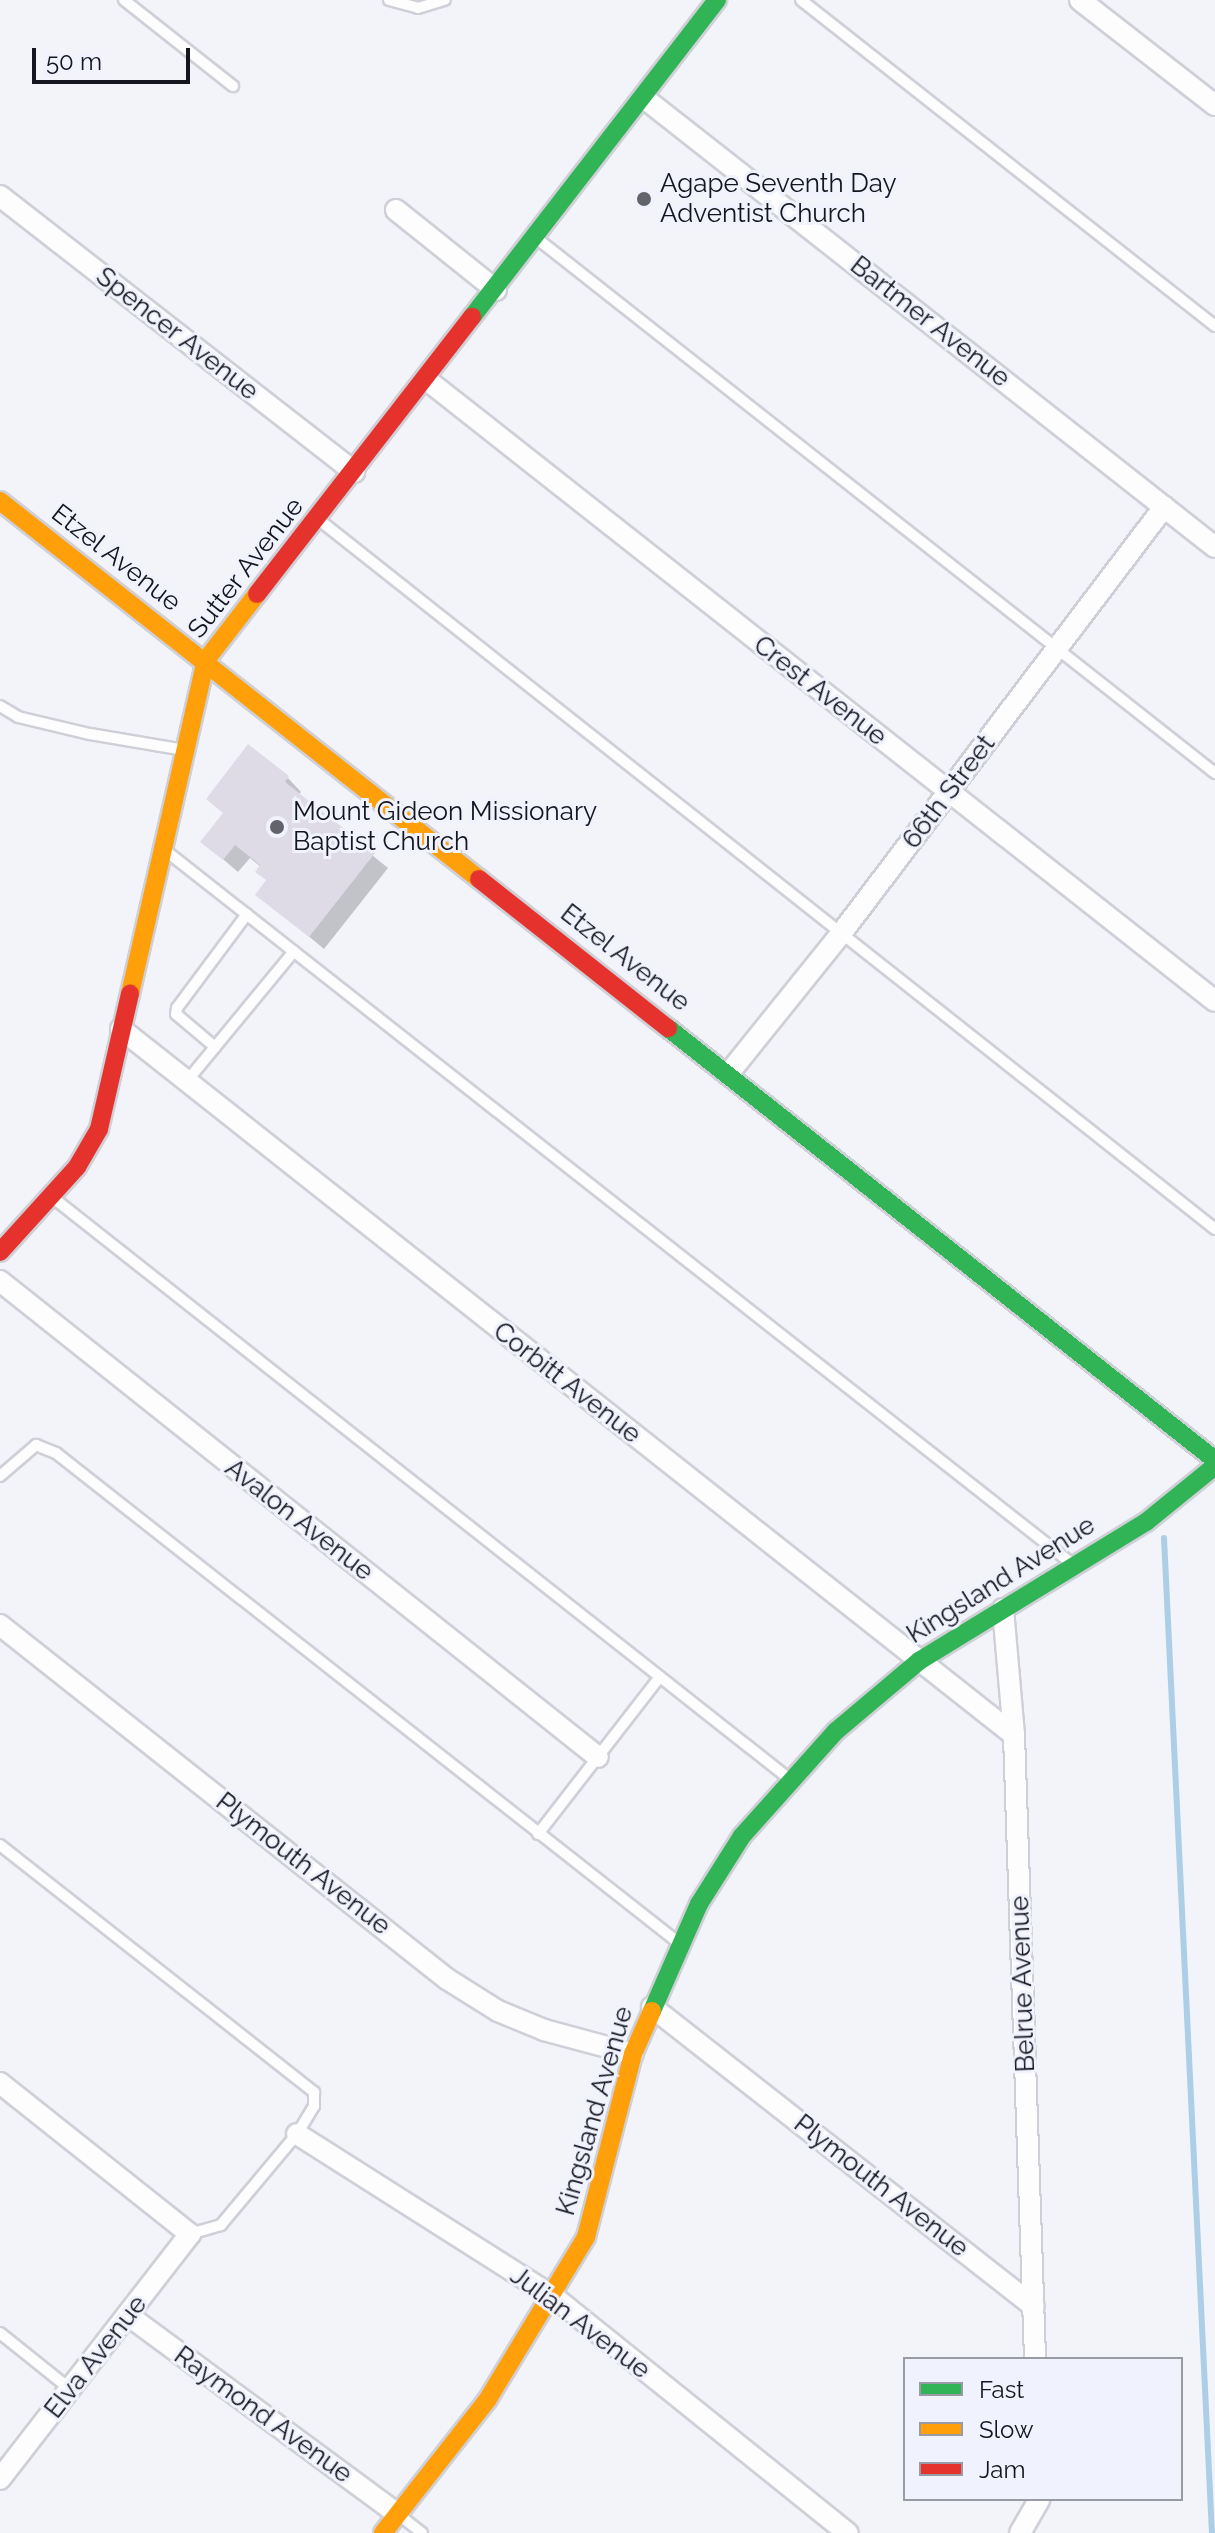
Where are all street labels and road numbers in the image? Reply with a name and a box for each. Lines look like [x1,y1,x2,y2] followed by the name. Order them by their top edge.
[843,250,1017,394] street label: Bartmer Avenue
[89,261,265,407] street label: Spencer Avenue
[181,491,311,645] street label: Sutter Avenue
[45,497,187,619] street label: Etzel Avenue
[747,629,893,753] street label: Crest Avenue
[896,729,1002,855] street label: 66th Street
[554,897,696,1019] street label: Etzel Avenue
[487,1315,647,1451] street label: Corbitt Avenue
[218,1452,380,1588] street label: Avalon Avenue
[901,1509,1101,1651] street label: Kingsland Avenue
[209,1786,397,1942] street label: Plymouth Avenue
[1004,1895,1042,2073] street label: Belrue Avenue
[550,2003,640,2219] street label: Kingsland Avenue
[787,2108,975,2264] street label: Plymouth Avenue
[504,2260,656,2386] street label: Julian Avenue
[38,2289,154,2425] street label: Elva Avenue
[168,2340,358,2490] street label: Raymond Avenue

